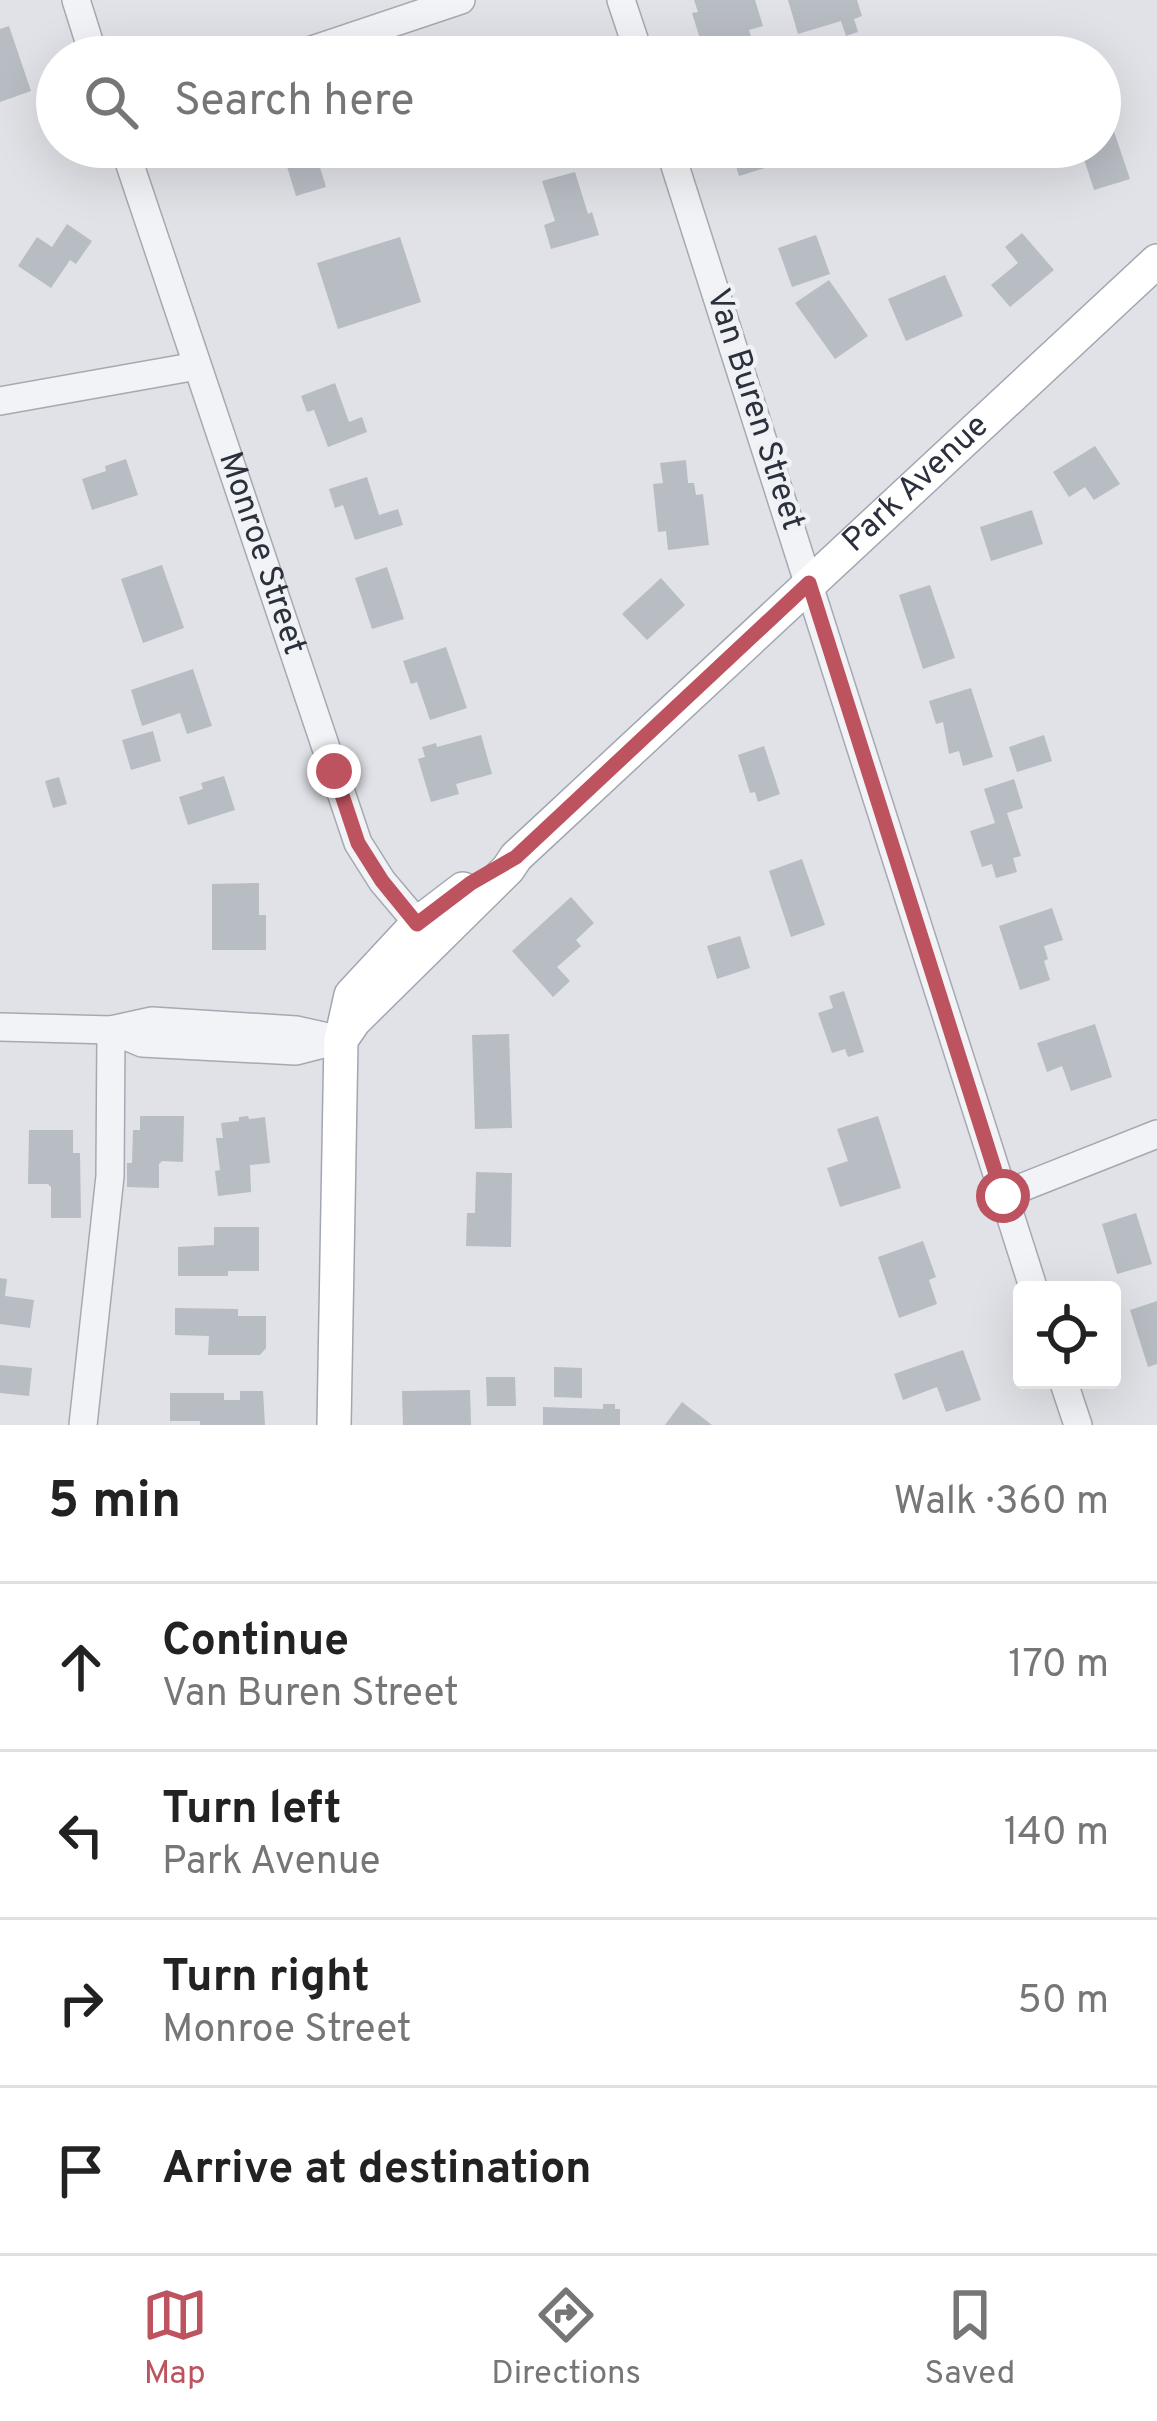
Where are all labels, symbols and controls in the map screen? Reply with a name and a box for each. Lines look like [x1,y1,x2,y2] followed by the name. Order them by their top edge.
[36,36,1121,168] search box
[78,69,144,135] icon: search
[174,74,414,131] text: Search here
[695,284,813,536] street label: Van Buren Street
[835,406,999,563] street label: Park Avenue
[207,447,314,660] street label: Monroe Street
[307,744,361,798] route end
[976,1169,1030,1223] route start
[1013,1281,1121,1389] map controls
[1013,1281,1121,1389] button: locate
[48,1471,181,1536] text: 5 min
[893,1479,1109,1528] text: Walk · 360 m
[162,1614,349,1671] text: Continue
[48,1634,114,1700] icon: ahead
[1008,1642,1109,1691] text: 170 m
[162,1671,459,1720] text: Van Buren Street
[162,1782,341,1839] text: Turn left
[48,1802,114,1868] icon: left
[1004,1810,1109,1859] text: 140 m
[162,1839,380,1888] text: Park Avenue
[162,1950,370,2007] text: Turn right
[48,1970,114,2036] icon: right
[1018,1978,1109,2027] text: 50 m
[162,2007,412,2056] text: Monroe Street
[48,2138,114,2204] icon: arrive
[162,2142,592,2199] text: Arrive at destination
[142,2282,208,2396] tab: Map
[491,2282,641,2396] tab: Directions
[925,2282,1015,2396] tab: Saved

